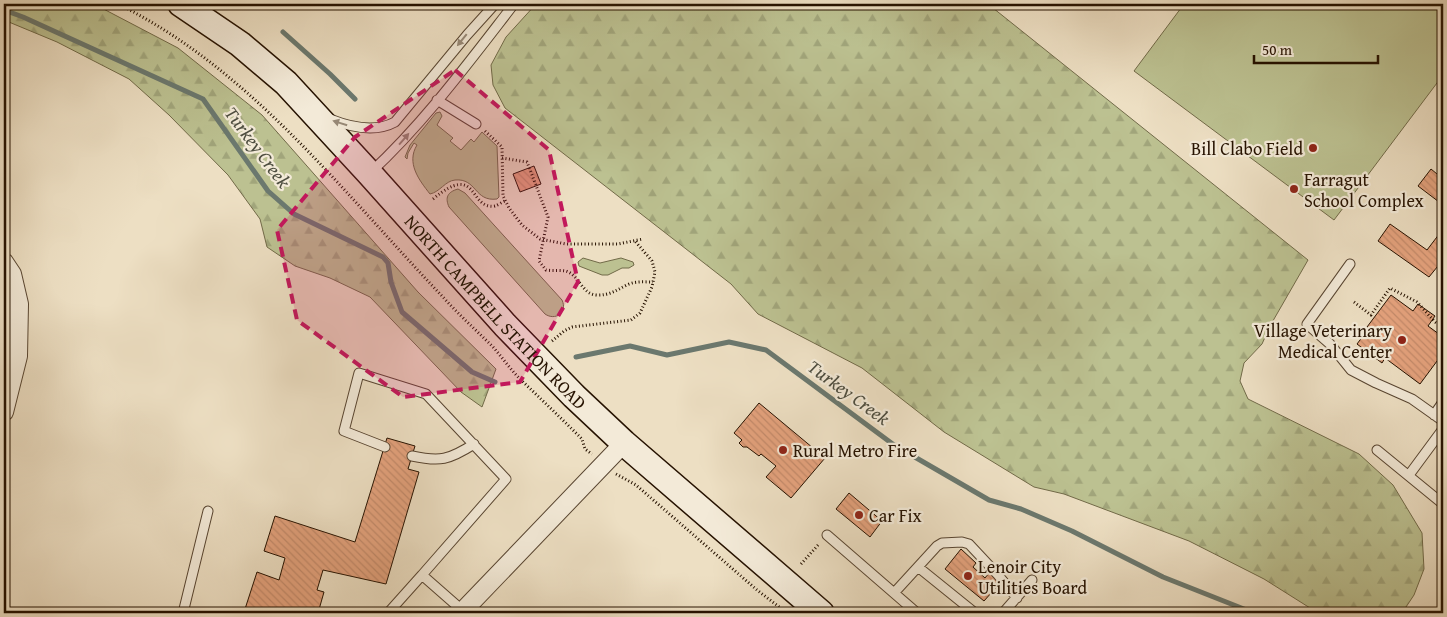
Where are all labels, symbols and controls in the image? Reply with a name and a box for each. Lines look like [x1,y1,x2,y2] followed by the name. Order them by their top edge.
[1254,32,1378,64] scale bar
[457,33,468,46] one-way arrow
[1262,39,1293,60] text: 50 m
[218,100,298,194] water label: Turkey Creek
[332,118,347,126] one-way arrow
[398,133,409,145] one-way arrow
[1191,135,1303,162] place label: Bill Clabo Field
[1307,142,1319,154] marker: Bill Clabo Field
[1304,166,1425,214] place label: Farragut School Complex
[1288,183,1300,195] marker: Farragut School Complex
[399,208,593,415] street label: NORTH CAMPBELL STATION ROAD
[1254,317,1393,365] place label: Village Veterinary Medical Center
[1396,334,1408,346] marker: Village Veterinary Medical Center
[802,353,896,432] water label: Turkey Creek
[793,437,917,464] place label: Rural Metro Fire
[777,444,789,456] marker: Rural Metro Fire
[869,502,923,529] place label: Car Fix
[853,509,865,521] marker: Car Fix
[978,553,1087,601] place label: Lenoir City Utilities Board
[962,570,974,582] marker: Lenoir City Utilities Board

